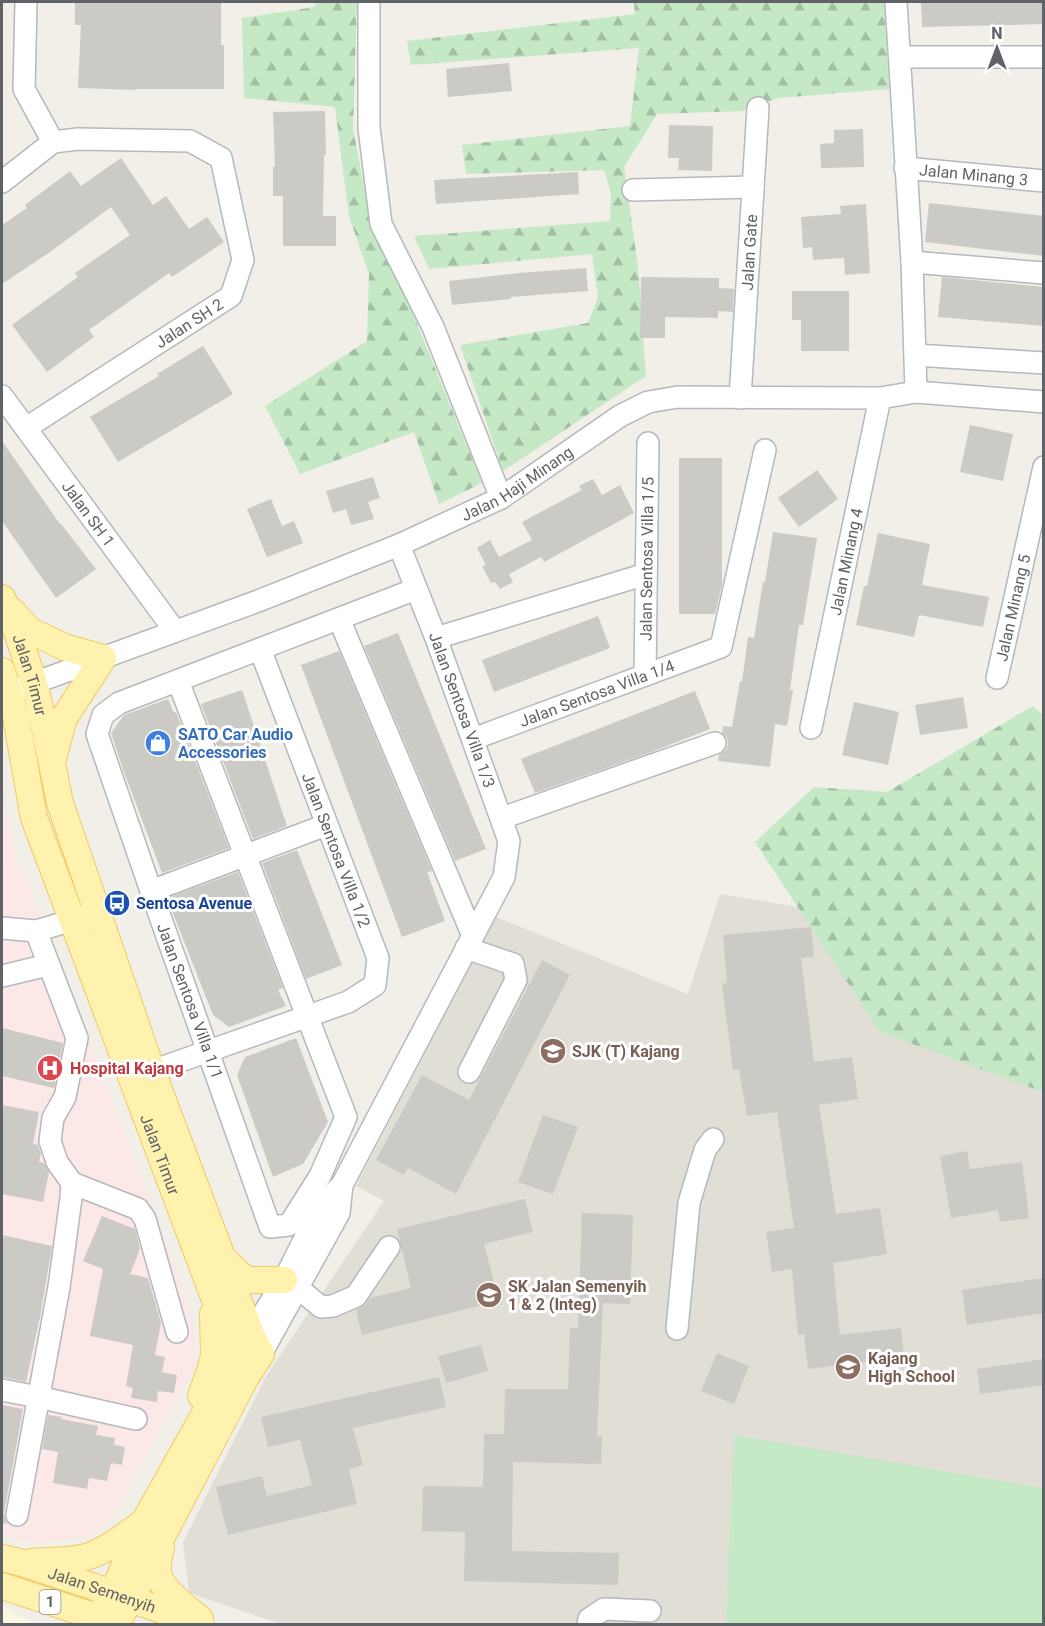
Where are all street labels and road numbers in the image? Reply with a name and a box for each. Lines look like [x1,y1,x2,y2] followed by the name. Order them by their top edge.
[918,160,1029,189] street label: Jalan Minang 3
[737,214,761,291] street label: Jalan Gate
[152,294,227,352] street label: Jalan SH 2
[458,442,576,525] street label: Jalan Haji Minang
[58,477,119,550] street label: Jalan SH 1
[636,477,657,641] street label: Jalan Sentosa Villa 1/5
[825,506,866,617] street label: Jalan Minang 4
[992,552,1034,663] street label: Jalan Minang 5
[425,630,499,790] street label: Jalan Sentosa Villa 1/3
[9,632,51,718] street label: Jalan Timur
[517,656,677,731] street label: Jalan Sentosa Villa 1/4
[298,770,374,930] street label: Jalan Sentosa Villa 1/2
[153,921,227,1081] street label: Jalan Sentosa Villa 1/1
[137,1112,184,1198] street label: Jalan Timur
[46,1563,158,1617] street label: Jalan Semenyih
[40,1590,60,1614] road number: 1

